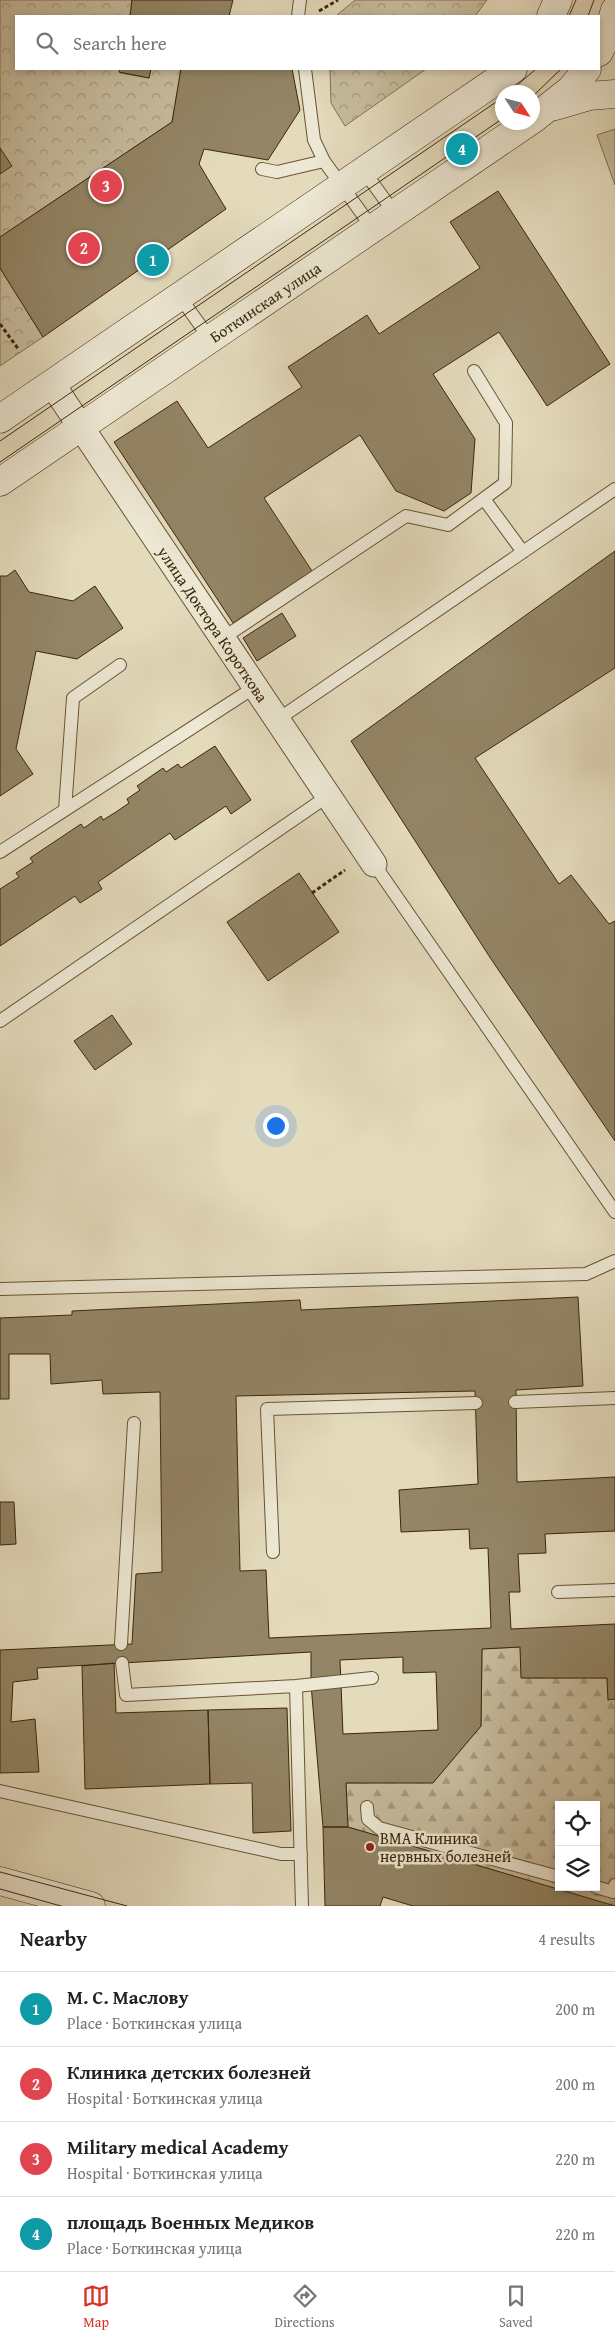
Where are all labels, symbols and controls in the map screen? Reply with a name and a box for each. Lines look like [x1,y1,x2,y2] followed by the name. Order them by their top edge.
[15,15,600,70] search box
[33,29,61,57] icon: search
[73,29,167,57] text: Search here
[495,85,540,130] north arrow
[446,130,478,168] pin: 4
[90,167,122,205] pin: 3
[68,229,100,267] pin: 2
[137,241,169,279] pin: 1
[204,255,326,348] street label: Боткинская улица
[151,540,274,707] street label: улица Доктора Короткова
[263,1113,289,1139] your location
[555,1801,600,1891] map controls
[555,1801,600,1846] button: locate
[380,1826,512,1868] place label: ВМА Клиника нервных болезней
[364,1841,376,1853] marker: ВМА Клиника нервных болезней
[555,1846,600,1891] button: layers
[20,1923,87,1954] text: Nearby
[538,1927,595,1951] text: 4 results
[67,1983,189,2011] text: М. С. Маслову
[32,1997,40,2021] text: 1
[555,1997,595,2021] text: 200 m
[67,2011,242,2035] text: Place · Боткинская улица
[67,2058,311,2086] text: Клиника детских болезней
[32,2072,40,2096] text: 2
[555,2072,595,2096] text: 200 m
[67,2086,263,2110] text: Hospital · Боткинская улица
[67,2133,289,2161] text: Military medical Academy
[32,2147,40,2171] text: 3
[555,2147,595,2171] text: 220 m
[67,2161,263,2185] text: Hospital · Боткинская улица
[67,2208,314,2236] text: площадь Военных Медиков
[32,2222,40,2246] text: 4
[555,2222,595,2246] text: 220 m
[67,2236,242,2260] text: Place · Боткинская улица
[82,2282,110,2332] tab: Map
[274,2282,335,2332] tab: Directions
[499,2282,533,2332] tab: Saved

